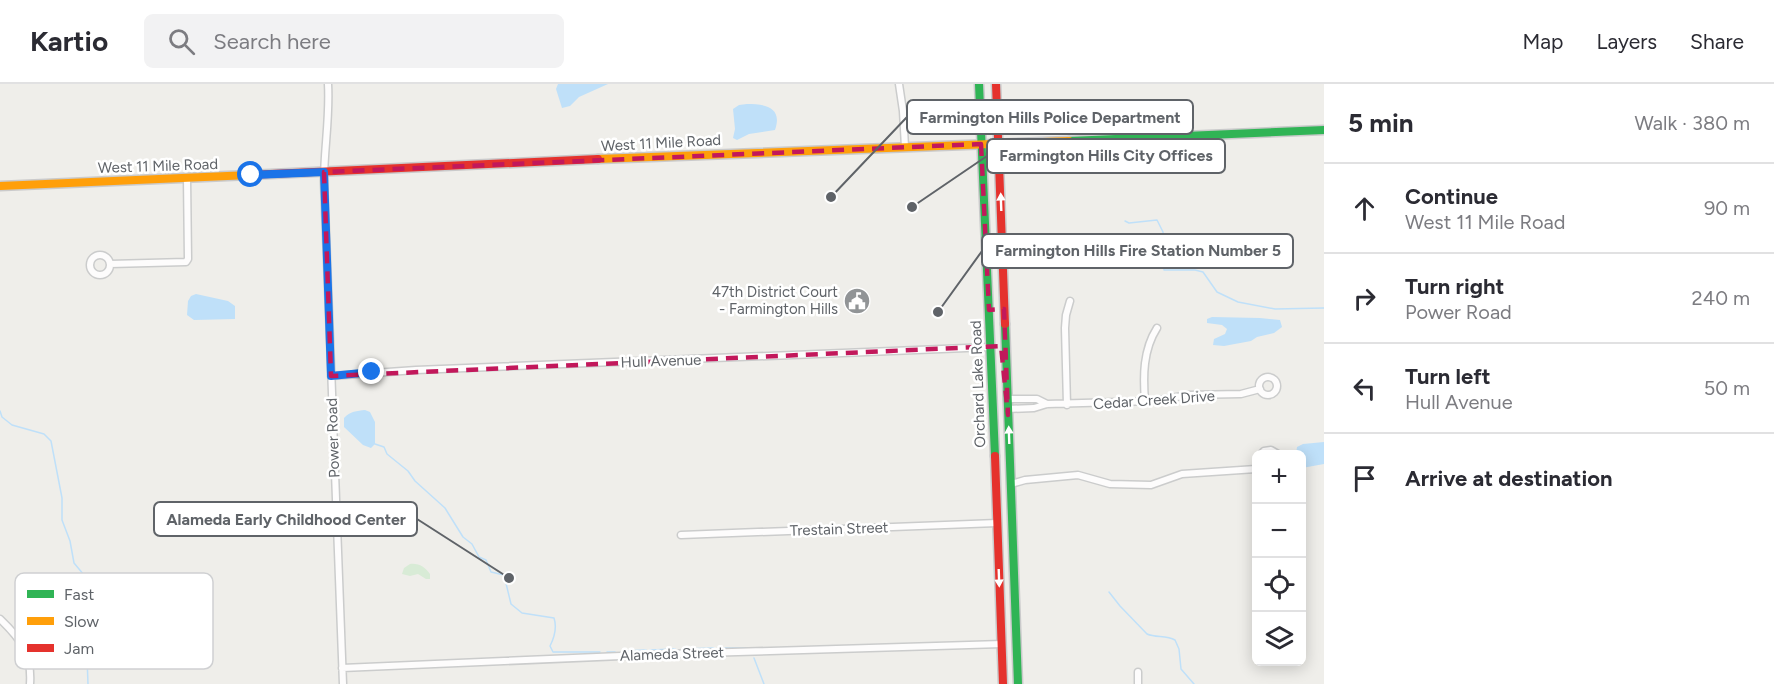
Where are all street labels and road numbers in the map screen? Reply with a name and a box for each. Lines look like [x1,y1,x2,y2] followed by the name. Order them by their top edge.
[600,131,722,155] street label: West 11 Mile Road
[98,155,218,177] street label: West 11 Mile Road
[967,320,989,448] street label: Orchard Lake Road
[620,351,702,371] street label: Hull Avenue
[1092,387,1216,413] street label: Cedar Creek Drive
[323,398,343,478] street label: Power Road
[789,518,889,540] street label: Trestain Street
[620,643,725,665] street label: Alameda Street

